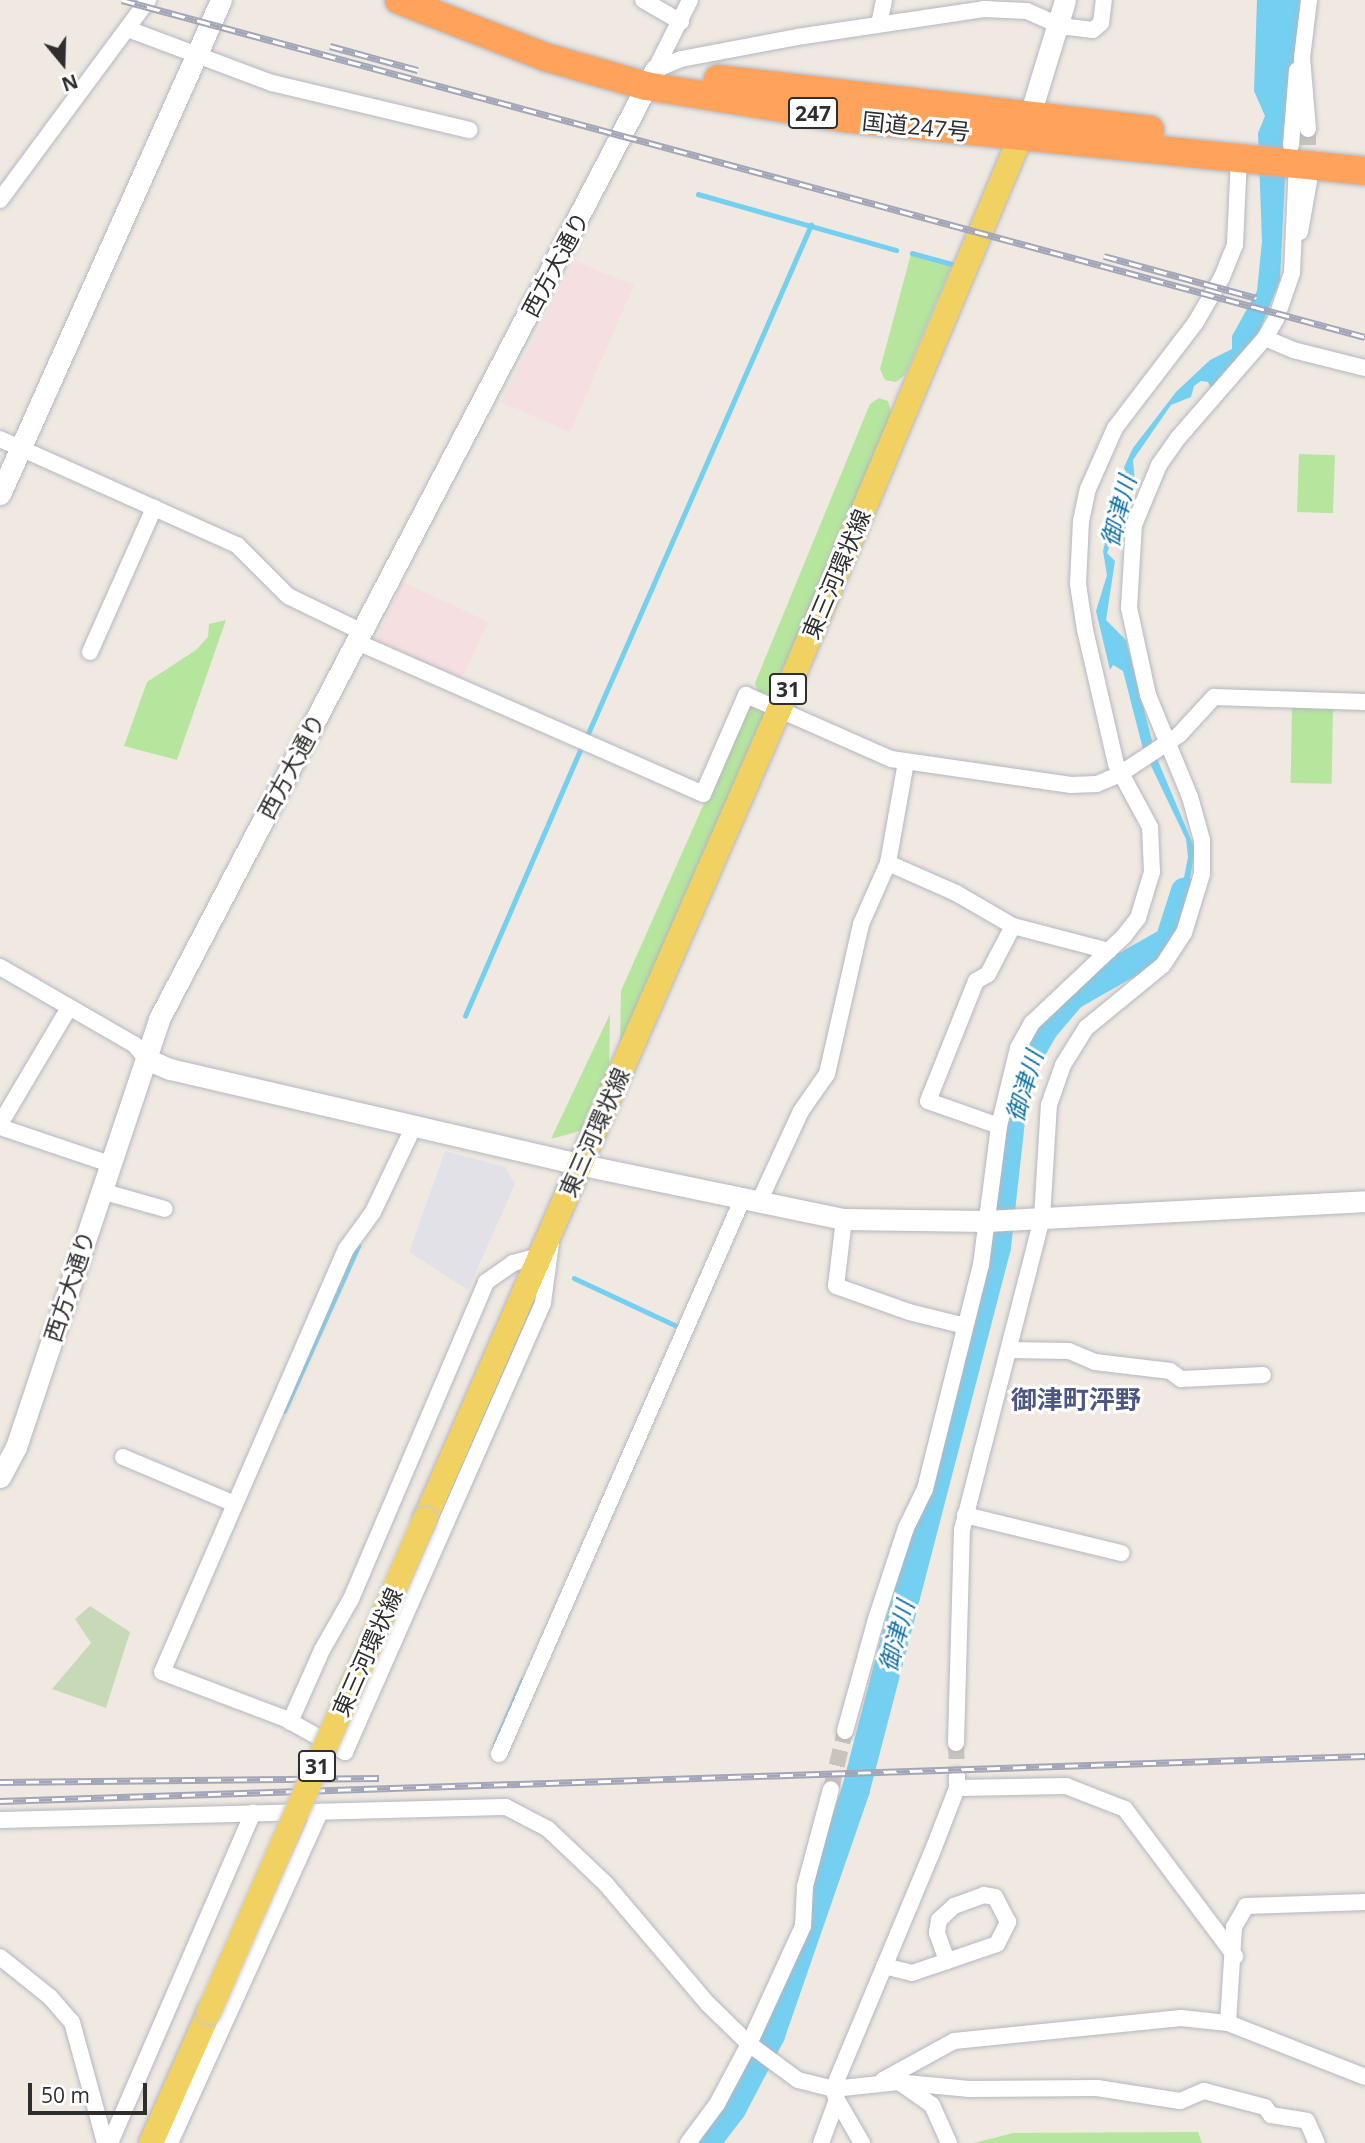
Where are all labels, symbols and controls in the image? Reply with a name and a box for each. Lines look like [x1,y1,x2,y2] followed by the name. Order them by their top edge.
[28,28,98,98] north arrow
[58,68,81,98] text: N
[787,96,839,130] road number: 247
[861,107,971,145] street label: 国道247号
[516,207,594,321] street label: 西方大通り
[1095,472,1141,550] water label: 御津川
[796,505,876,643] street label: 東三河環状線
[769,672,807,706] road number: 31
[252,709,330,823] street label: 西方大通り
[1000,1047,1048,1125] water label: 御津川
[553,1063,635,1201] street label: 東三河環状線
[38,1227,100,1345] street label: 西方大通り
[1011,1384,1141,1416] district label: 御津町泙野
[326,1583,408,1721] street label: 東三河環状線
[873,1597,919,1675] water label: 御津川
[298,1748,336,1784] road number: 31
[32,2070,150,2114] scale bar
[41,2081,90,2109] text: 50 m

